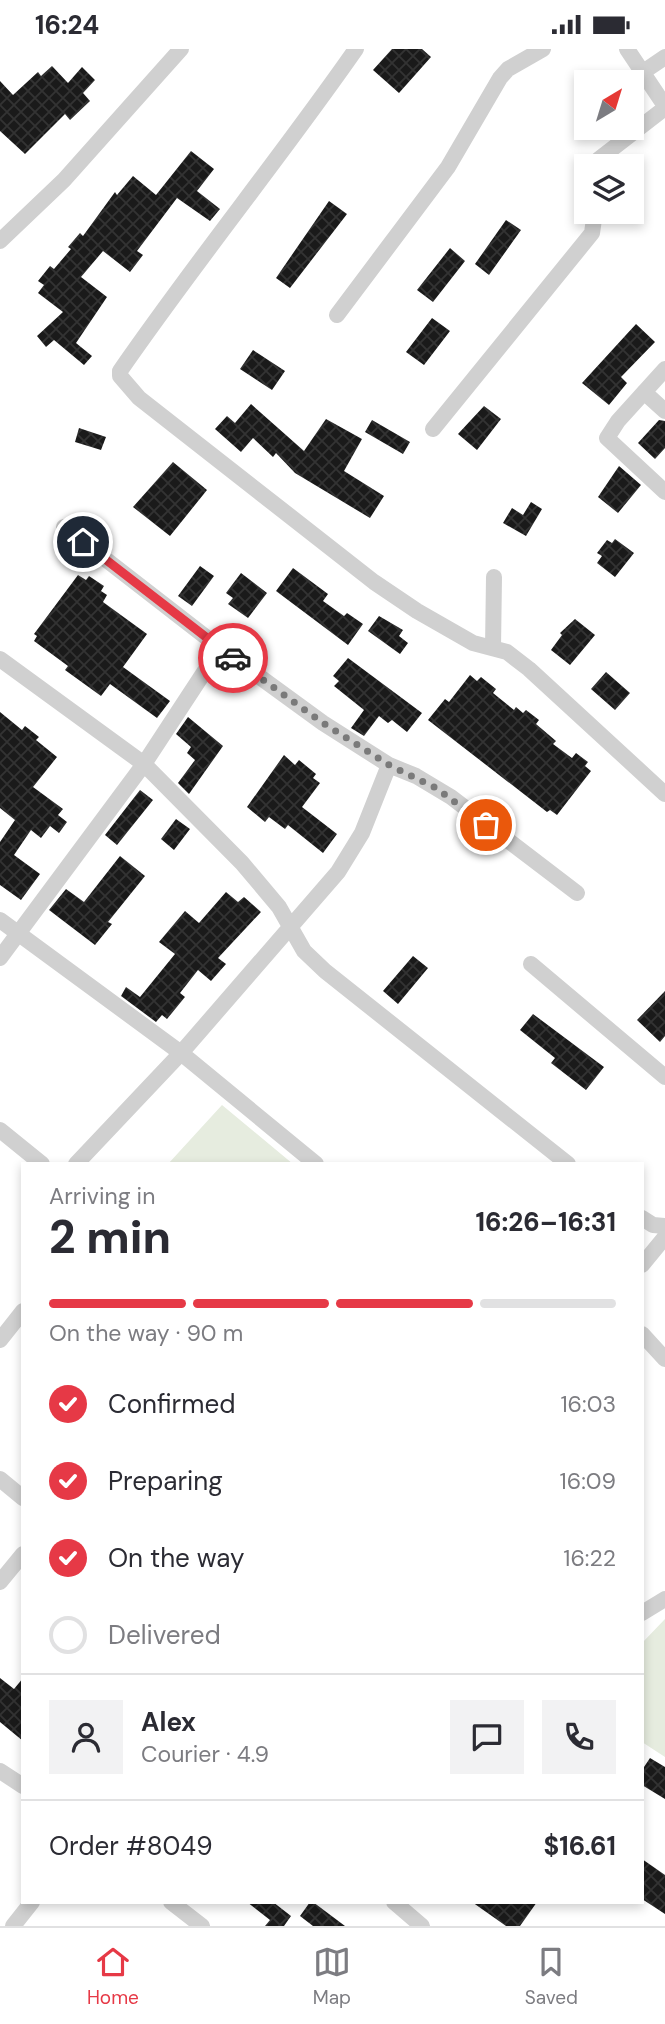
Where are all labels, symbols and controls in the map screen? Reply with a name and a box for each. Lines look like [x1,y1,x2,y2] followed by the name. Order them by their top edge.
[35,8,99,42] text: 16:24
[574,70,644,140] north arrow
[574,70,644,224] map controls
[574,154,644,224] button: layers
[53,512,113,572] pin
[64,523,102,561] icon: home
[198,623,268,693] courier
[214,639,252,677] icon: car
[456,795,516,855] pin
[467,806,505,844] icon: bag
[49,1181,155,1211] text: Arriving in
[475,1205,616,1239] text: 16:26–16:31
[49,1207,171,1267] text: 2 min
[49,1318,243,1348] text: On the way · 90 m
[49,1385,87,1423] icon: check
[108,1387,235,1421] text: Confirmed
[560,1389,616,1419] text: 16:03
[49,1462,87,1500] icon: check
[108,1464,223,1498] text: Preparing
[560,1466,616,1496] text: 16:09
[49,1539,87,1577] icon: check
[108,1541,244,1575] text: On the way
[563,1543,616,1573] text: 16:22
[108,1618,221,1652] text: Delivered
[49,1700,123,1774] button: person
[450,1700,524,1774] button: chat
[542,1700,616,1774] button: phone
[141,1705,196,1739] text: Alex
[141,1739,269,1769] text: Courier · 4.9
[49,1829,212,1863] text: Order #8049
[544,1829,616,1863] text: $16.61
[87,1943,139,2010] tab: Home
[313,1943,351,2010] tab: Map
[525,1943,578,2010] tab: Saved

